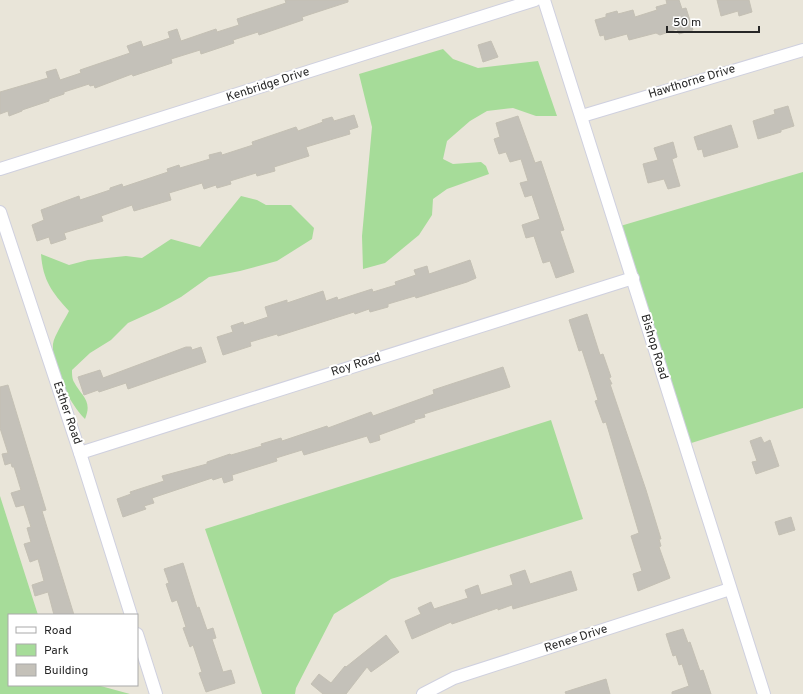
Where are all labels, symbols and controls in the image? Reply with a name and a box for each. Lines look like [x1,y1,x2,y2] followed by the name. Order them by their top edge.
[667,8,759,34] scale bar
[673,15,701,31] text: 50 m
[647,61,737,103] street label: Hawthorne Drive
[224,64,312,106] street label: Kenbridge Drive
[636,312,672,382] street label: Bishop Road
[329,349,383,381] street label: Roy Road
[49,379,85,447] street label: Esther Road
[8,614,138,686] legend
[542,621,610,657] street label: Renee Drive
[44,623,72,639] text: Road
[44,643,69,659] text: Park
[44,663,88,679] text: Building

